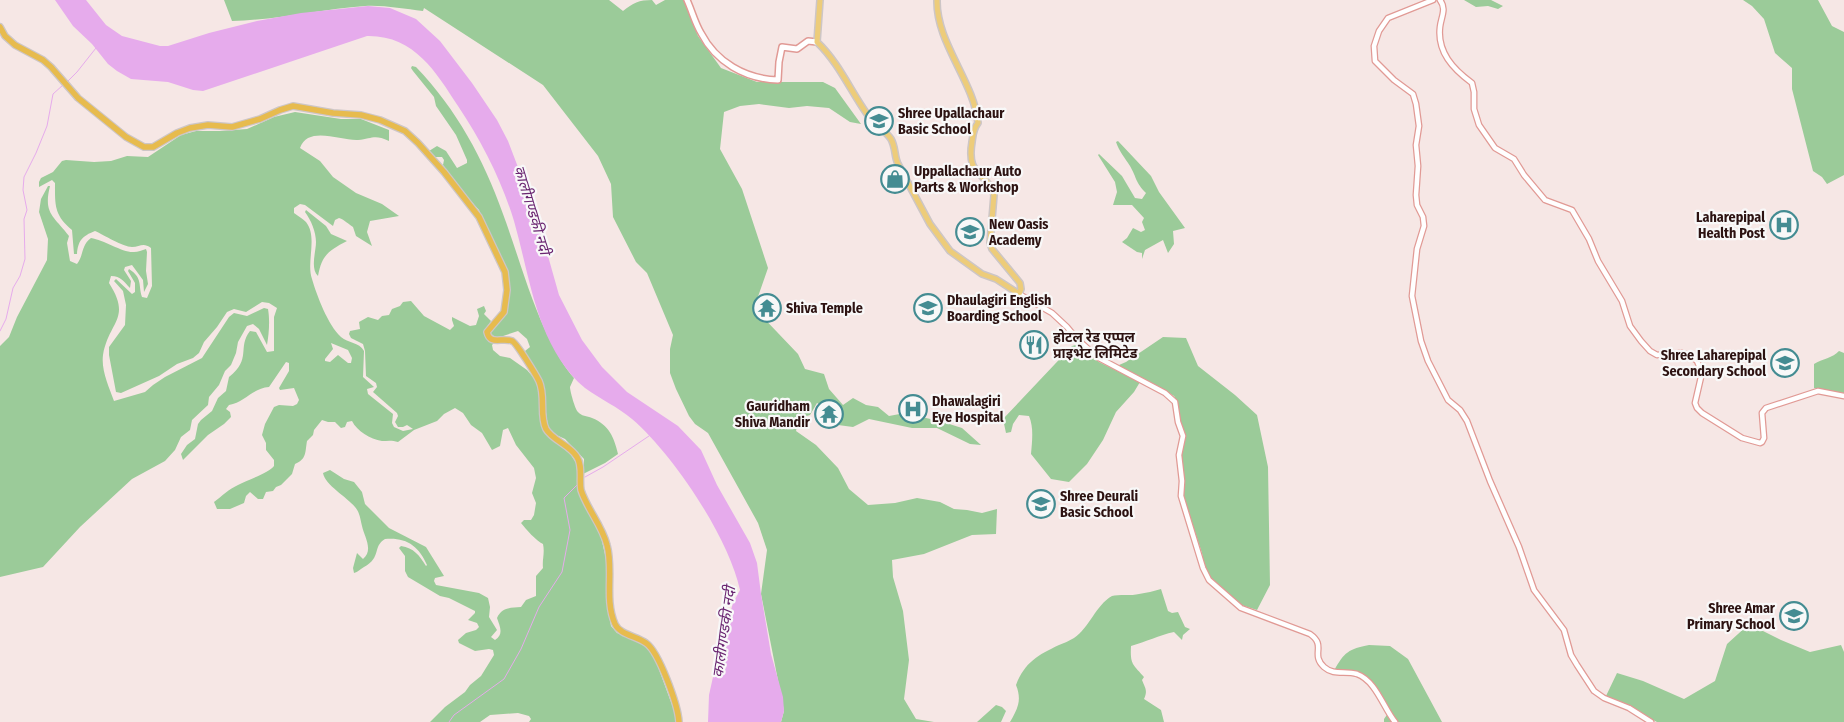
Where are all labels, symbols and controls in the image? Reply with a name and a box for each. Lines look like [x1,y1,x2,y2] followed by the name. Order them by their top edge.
[898,105,1005,138] place label: Shree Upallachaur Basic School
[864,106,894,136] school or university icon: Shree Upallachaur Basic School
[510,163,555,260] water label: कालीगण्डकी नदी
[914,163,1022,196] place label: Uppallachaur Auto Parts & Workshop
[880,164,910,194] shop icon: Uppallachaur Auto Parts & Workshop
[1696,209,1766,242] place label: Laharepipal Health Post
[1769,210,1799,240] hospital icon: Laharepipal Health Post
[988,216,1048,249] place label: New Oasis Academy
[955,217,985,247] school or university icon: New Oasis Academy
[947,292,1051,325] place label: Dhaulagiri English Boarding School
[752,293,782,323] temple icon: Shiva Temple
[913,293,943,323] school or university icon: Dhaulagiri English Boarding School
[786,300,863,317] place label: Shiva Temple
[1053,328,1139,362] place label: होटल रेड एप्पल प्राइभेट लिमिटेड
[1019,330,1049,360] restaurant icon: होटल रेड एप्पल प्राइभेट लिमिटेड
[1661,347,1766,380] place label: Shree Laharepipal Secondary School
[1770,348,1800,378] school or university icon: Shree Laharepipal Secondary School
[932,393,1004,426] place label: Dhawalagiri Eye Hospital
[898,394,928,424] hospital icon: Dhawalagiri Eye Hospital
[735,398,811,431] place label: Gauridham Shiva Mandir
[814,399,844,429] temple icon: Gauridham Shiva Mandir
[1060,488,1138,521] place label: Shree Deurali Basic School
[1026,489,1056,519] school or university icon: Shree Deurali Basic School
[709,582,740,679] water label: कालीगण्डकी नदी
[1687,600,1776,633] place label: Shree Amar Primary School
[1779,601,1809,631] school or university icon: Shree Amar Primary School

